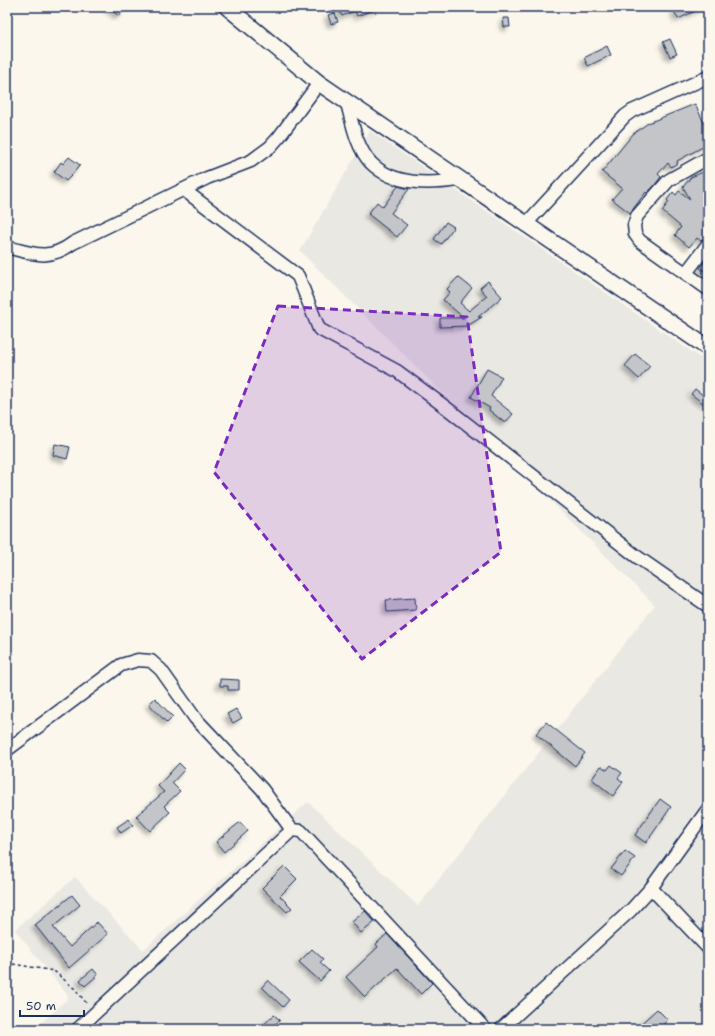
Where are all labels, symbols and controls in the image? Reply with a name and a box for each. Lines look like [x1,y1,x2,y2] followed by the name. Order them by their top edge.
[20,992,84,1018] scale bar
[26,998,56,1014] text: 50 m

